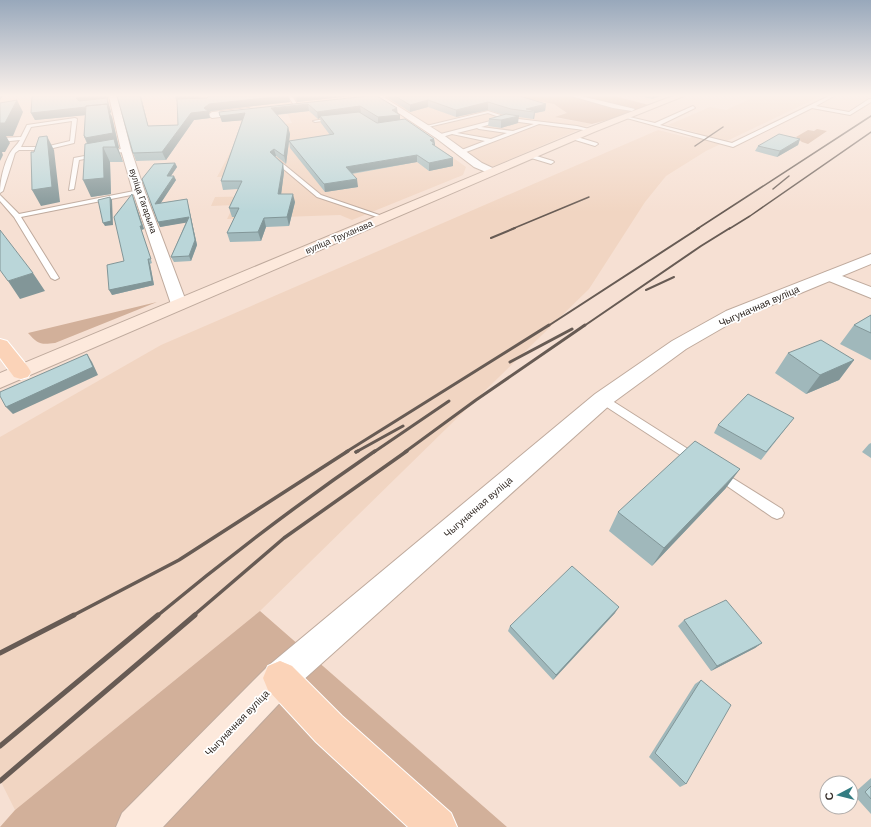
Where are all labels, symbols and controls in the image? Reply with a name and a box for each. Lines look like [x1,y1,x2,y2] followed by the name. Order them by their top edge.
[127,167,159,235] street label: вуліца Гагарына
[304,218,374,256] street label: вуліца Труханава
[717,283,801,329] street label: Чыгуначная вуліца
[442,474,515,540] street label: Чыгуначная вуліца
[203,688,272,758] street label: Чыгуначная вуліца
[819,775,859,815] north arrow
[823,791,836,801] text: С

